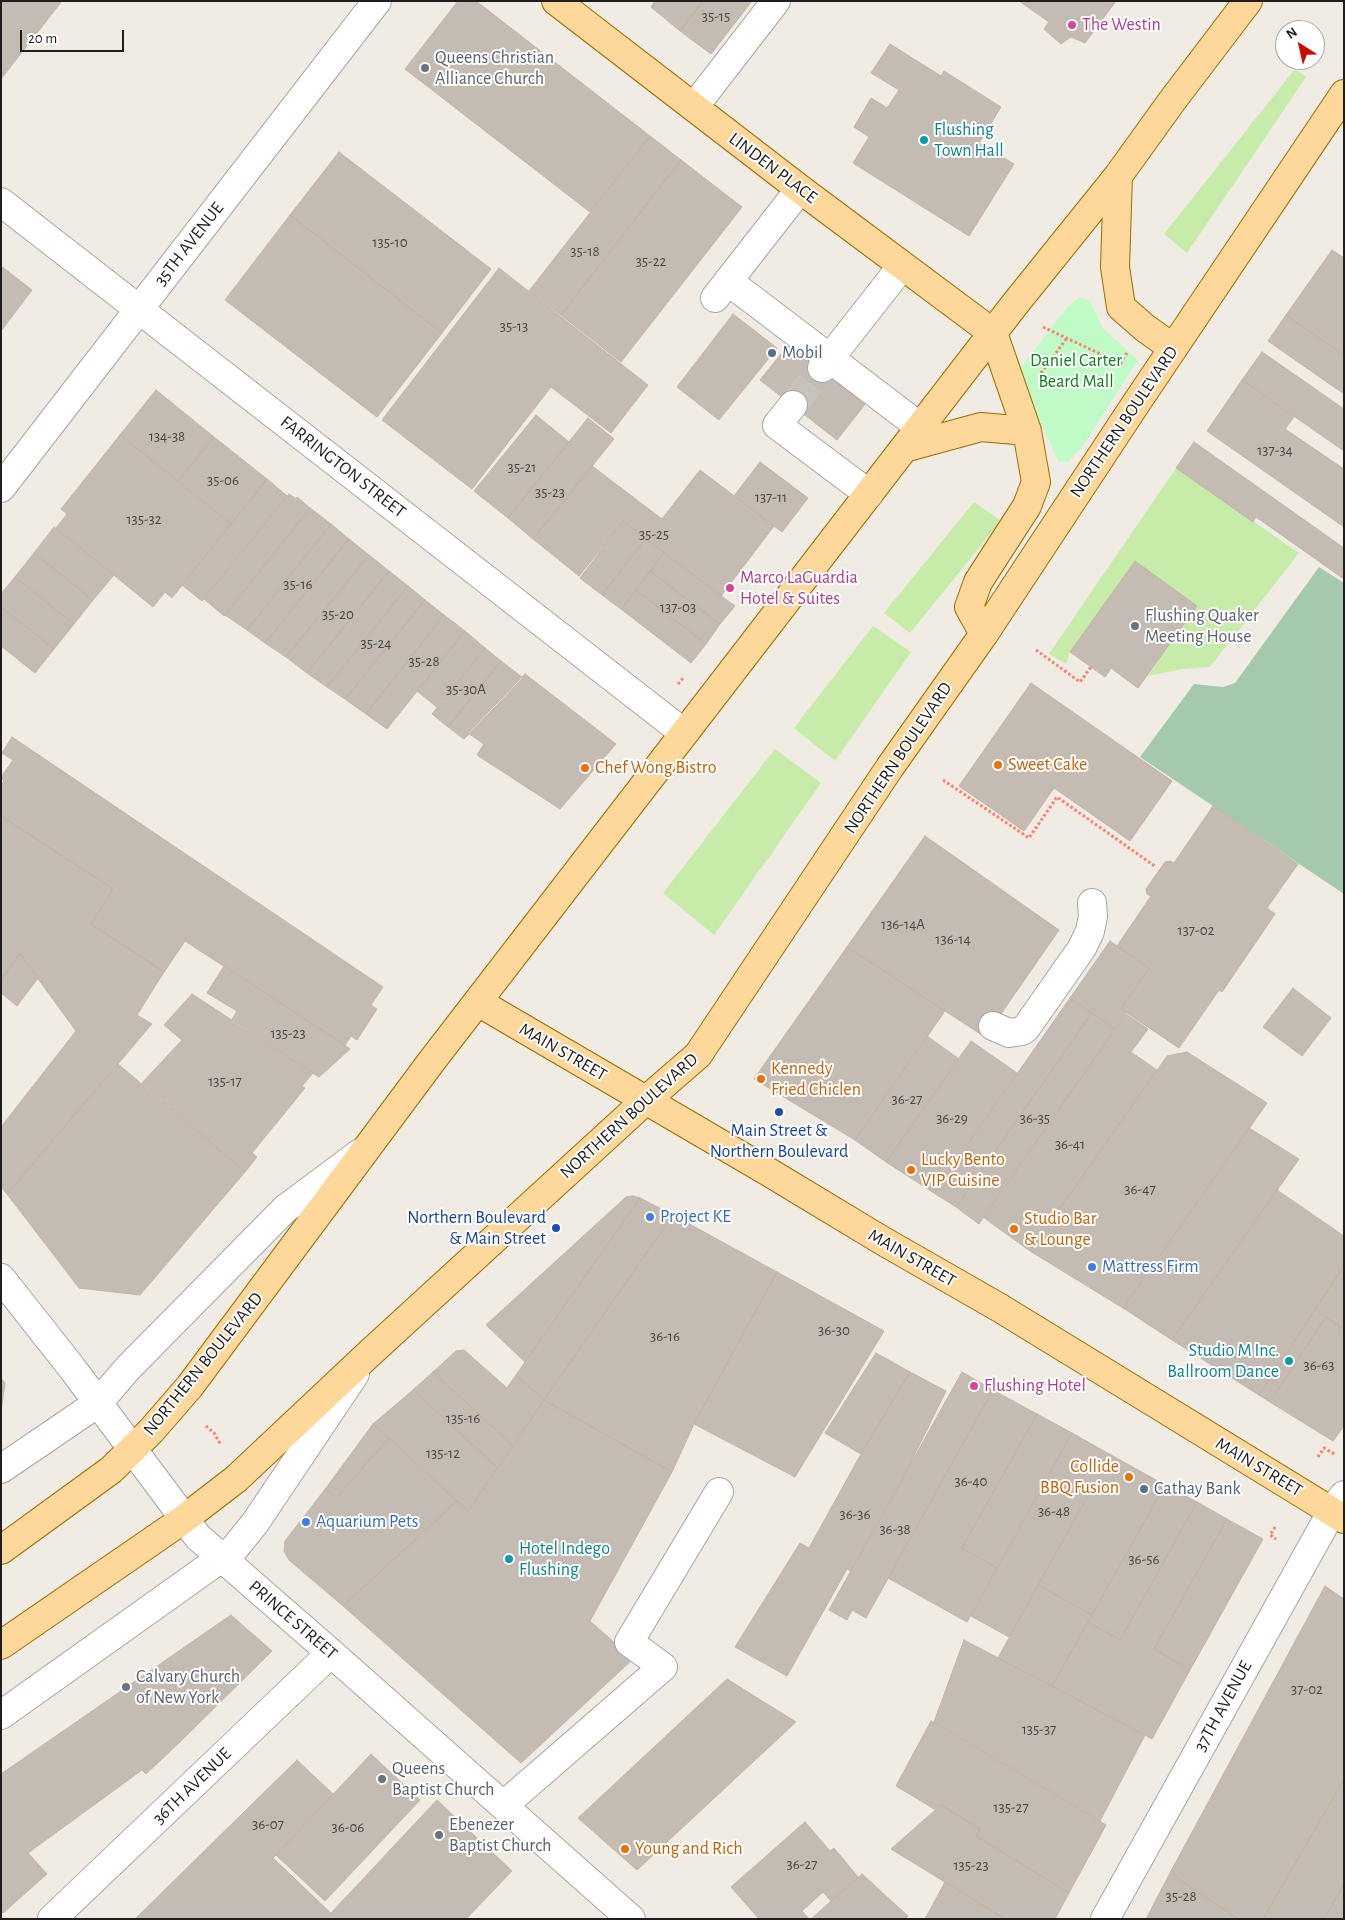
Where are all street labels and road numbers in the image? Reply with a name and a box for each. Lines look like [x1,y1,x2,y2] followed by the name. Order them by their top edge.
[724,128,822,208] street label: LINDEN PLACE
[150,198,228,290] street label: 35TH AVENUE
[1065,342,1183,502] street label: NORTHERN BOULEVARD
[276,411,410,523] street label: FARRINGTON STREET
[839,678,957,838] street label: NORTHERN BOULEVARD
[515,1018,611,1086] street label: MAIN STREET
[556,1048,702,1184] street label: NORTHERN BOULEVARD
[864,1224,960,1292] street label: MAIN STREET
[139,1288,267,1440] street label: NORTHERN BOULEVARD
[1211,1433,1307,1501] street label: MAIN STREET
[244,1576,342,1664] street label: PRINCE STREET
[1189,1657,1257,1755] street label: 37TH AVENUE
[148,1743,236,1829] street label: 36TH AVENUE

